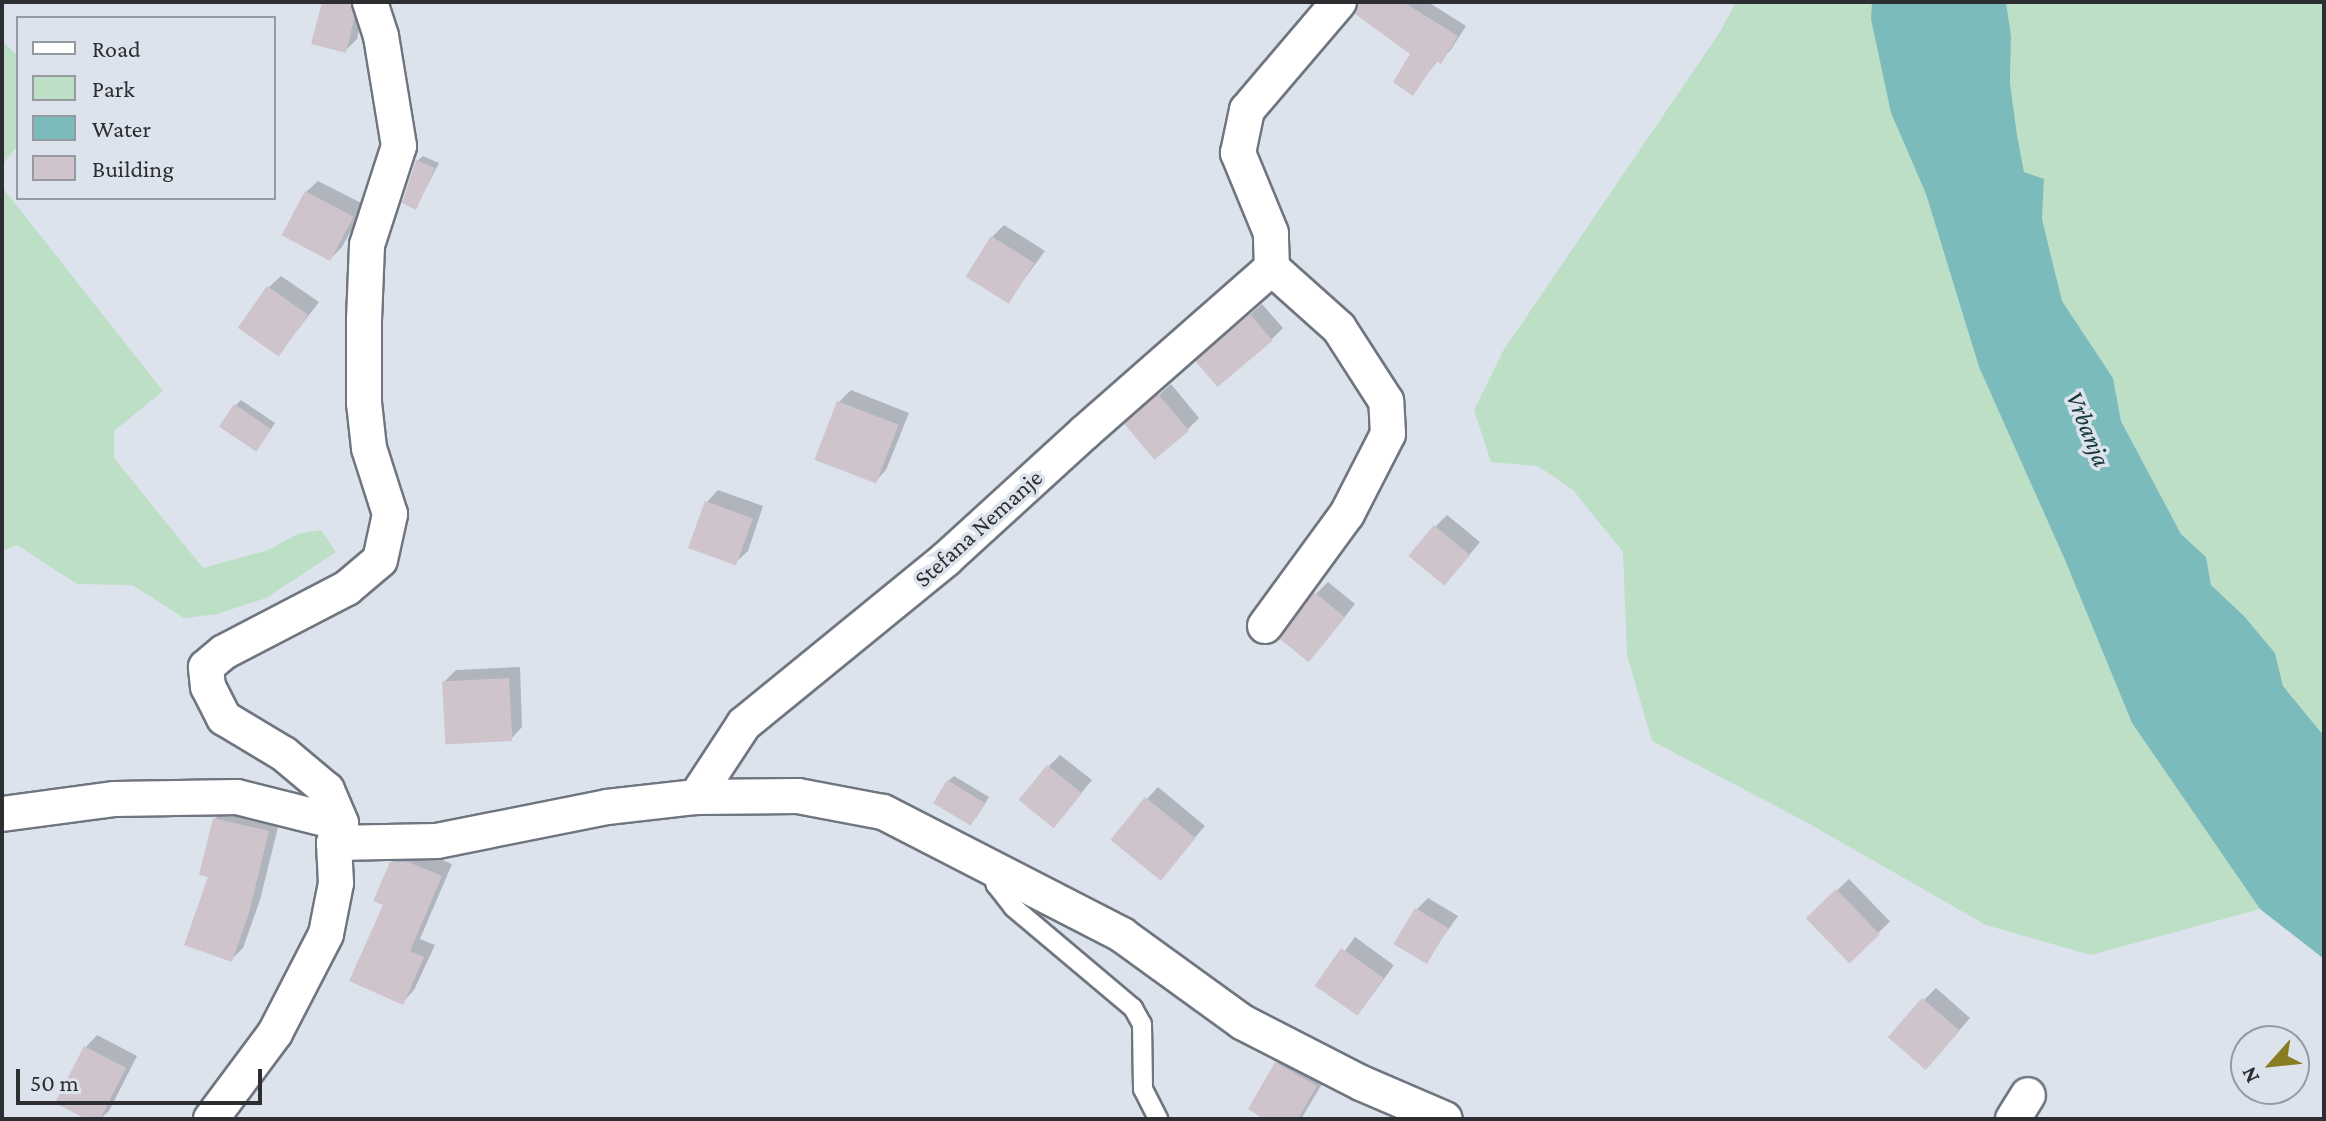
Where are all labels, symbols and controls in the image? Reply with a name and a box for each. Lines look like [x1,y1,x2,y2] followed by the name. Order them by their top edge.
[16,16,276,200] legend
[92,35,141,62] text: Road
[92,75,135,102] text: Park
[92,115,151,142] text: Water
[92,155,174,182] text: Building
[2059,387,2117,471] water label: Vrbanja
[908,463,1048,593] street label: Stefana Nemanje
[2230,1025,2310,1105] north arrow
[20,1053,266,1103] scale bar
[2235,1063,2264,1088] text: N
[30,1069,79,1096] text: 50 m

